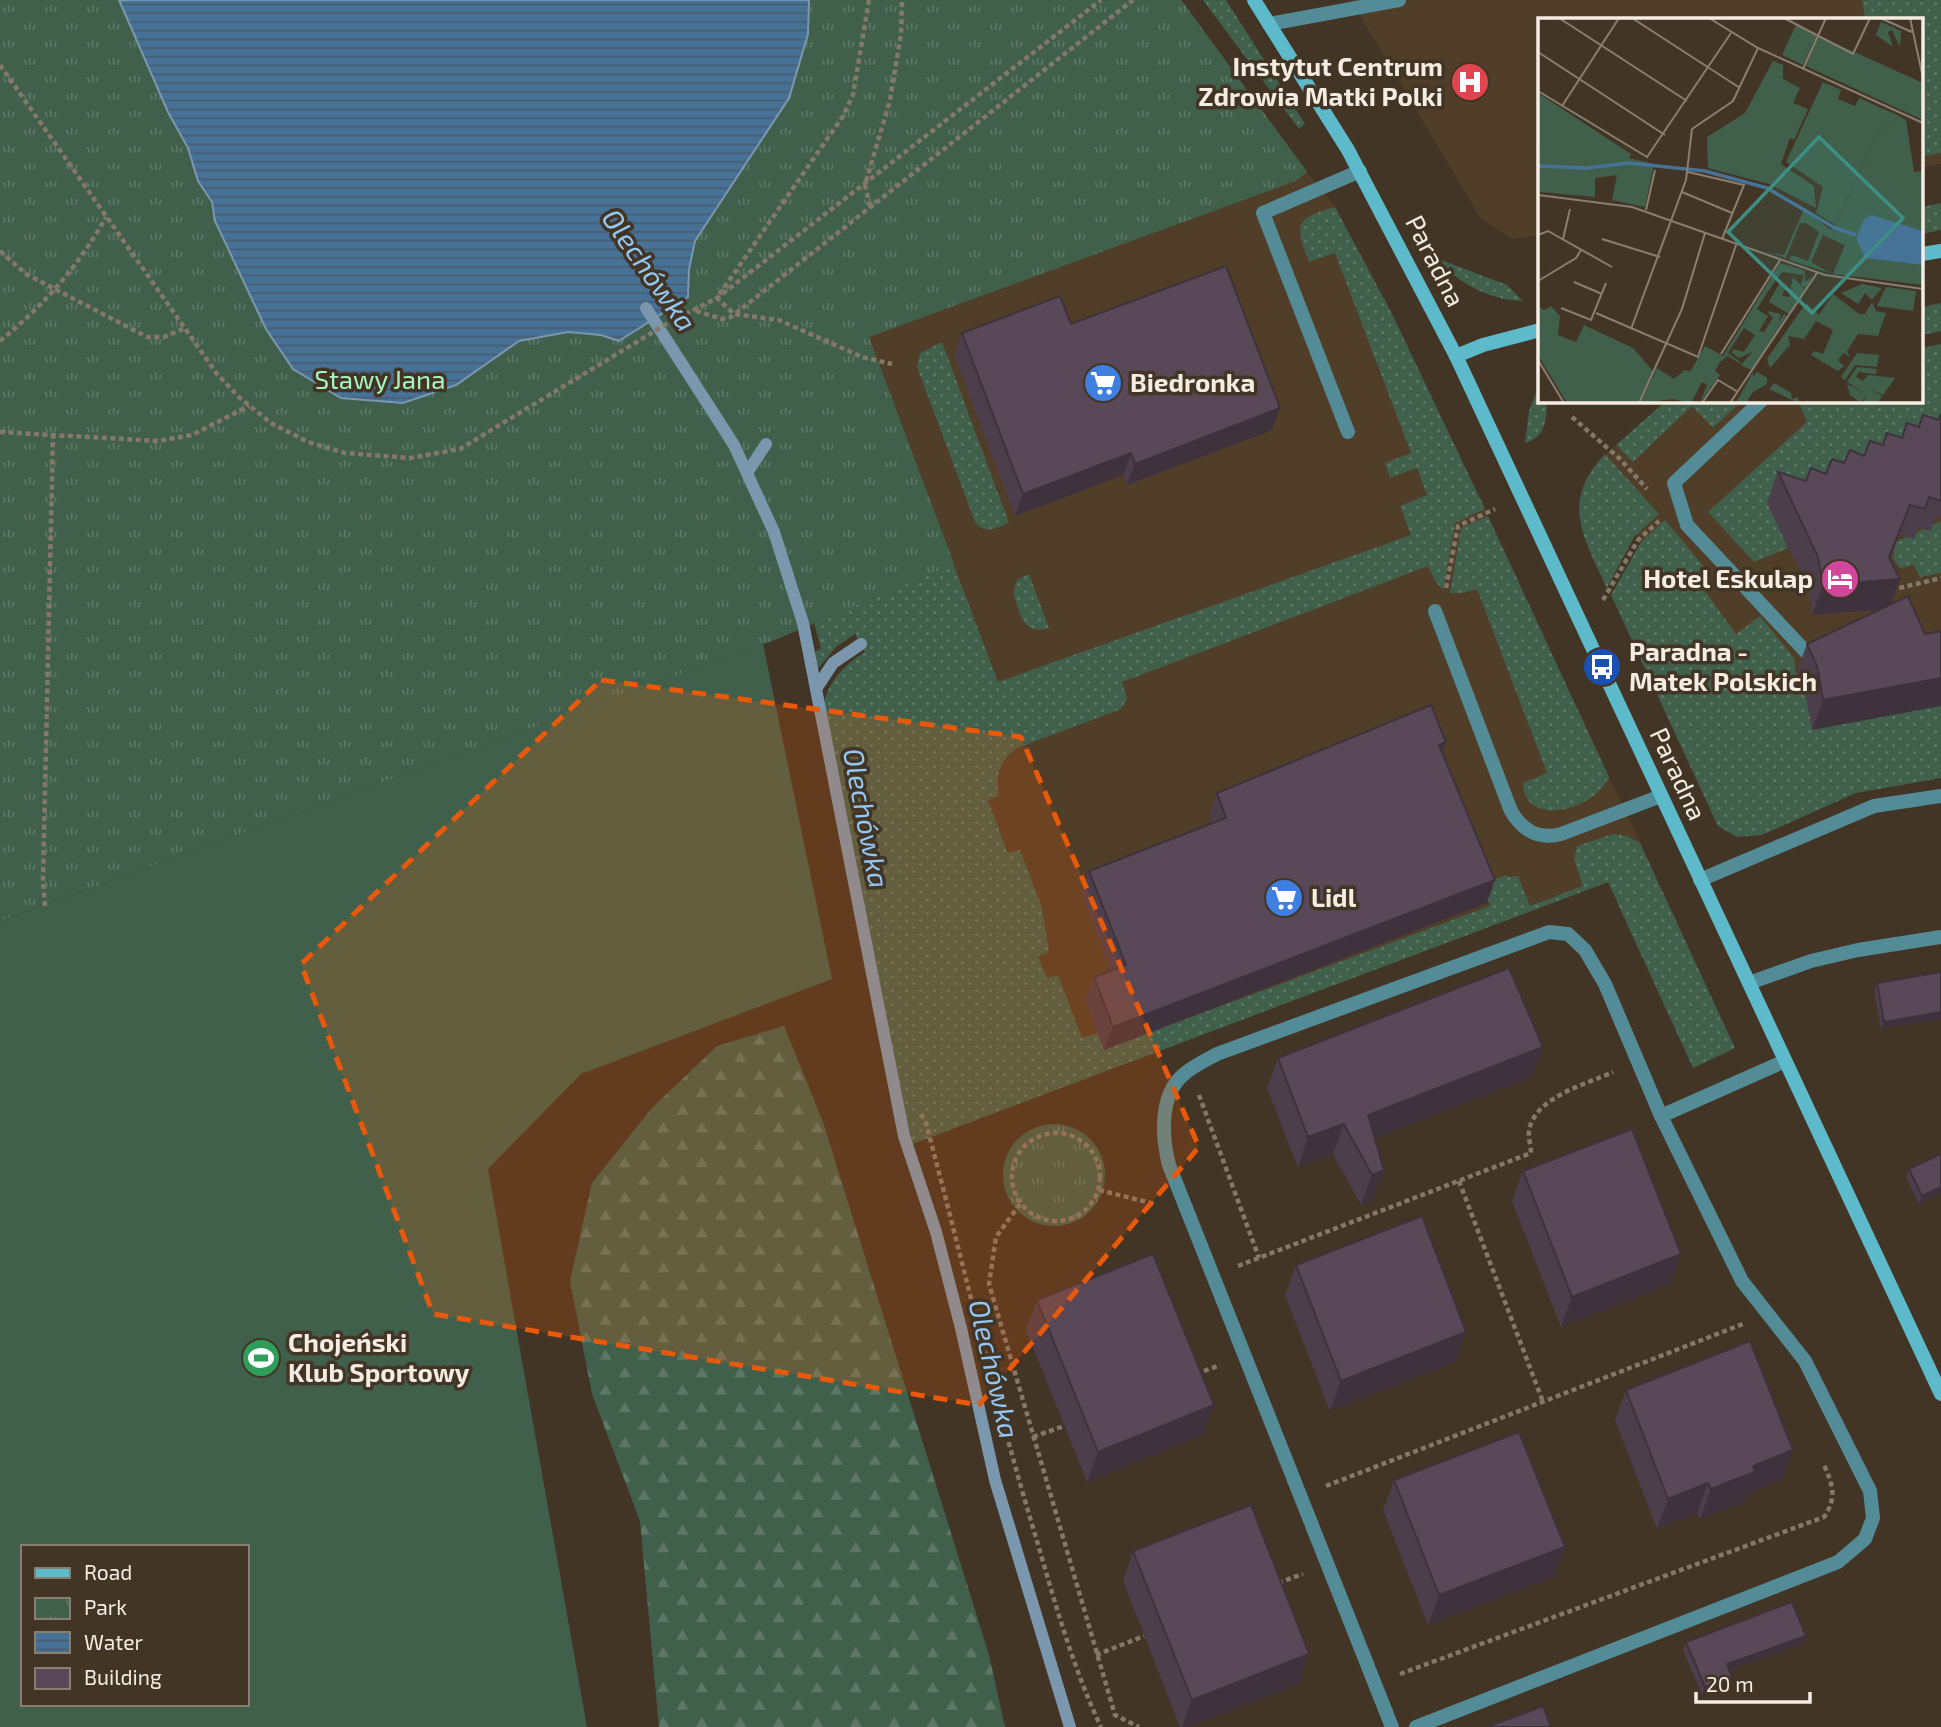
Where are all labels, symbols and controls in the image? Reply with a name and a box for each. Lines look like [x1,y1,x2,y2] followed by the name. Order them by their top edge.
[1538,18,1924,402] inset map
[1198,50,1443,111] place label: Instytut Centrum Zdrowia Matki Polki
[1449,61,1491,103] hospital icon: Instytut Centrum Zdrowia Matki Polki
[595,202,704,337] water label: Olechówka
[1400,209,1473,311] street label: Paradna
[1082,362,1124,404] supermarket icon: Biedronka
[315,363,446,394] park label: Stawy Jana
[1130,366,1255,397] place label: Biedronka
[1819,558,1861,600] hotel icon: Hotel Eskulap
[1643,562,1813,593] place label: Hotel Eskulap
[1629,635,1817,696] place label: Paradna - Matek Polskich
[1581,646,1623,688] bus stop icon: Paradna - Matek Polskich
[1644,722,1714,825] street label: Paradna
[837,745,897,891] water label: Olechówka
[1263,877,1305,919] supermarket icon: Lidl
[1311,881,1357,912] place label: Lidl
[962,1296,1027,1442] water label: Olechówka
[288,1326,470,1388] place label: Chojeński Klub Sportowy
[240,1337,282,1379] sports icon: Chojeński Klub Sportowy
[21,1545,248,1706] legend
[84,1559,132,1584] text: Road
[84,1594,127,1619] text: Park
[84,1629,143,1654] text: Water
[1696,1660,1810,1704] scale bar
[84,1664,162,1689] text: Building
[1706,1671,1754,1696] text: 20 m

